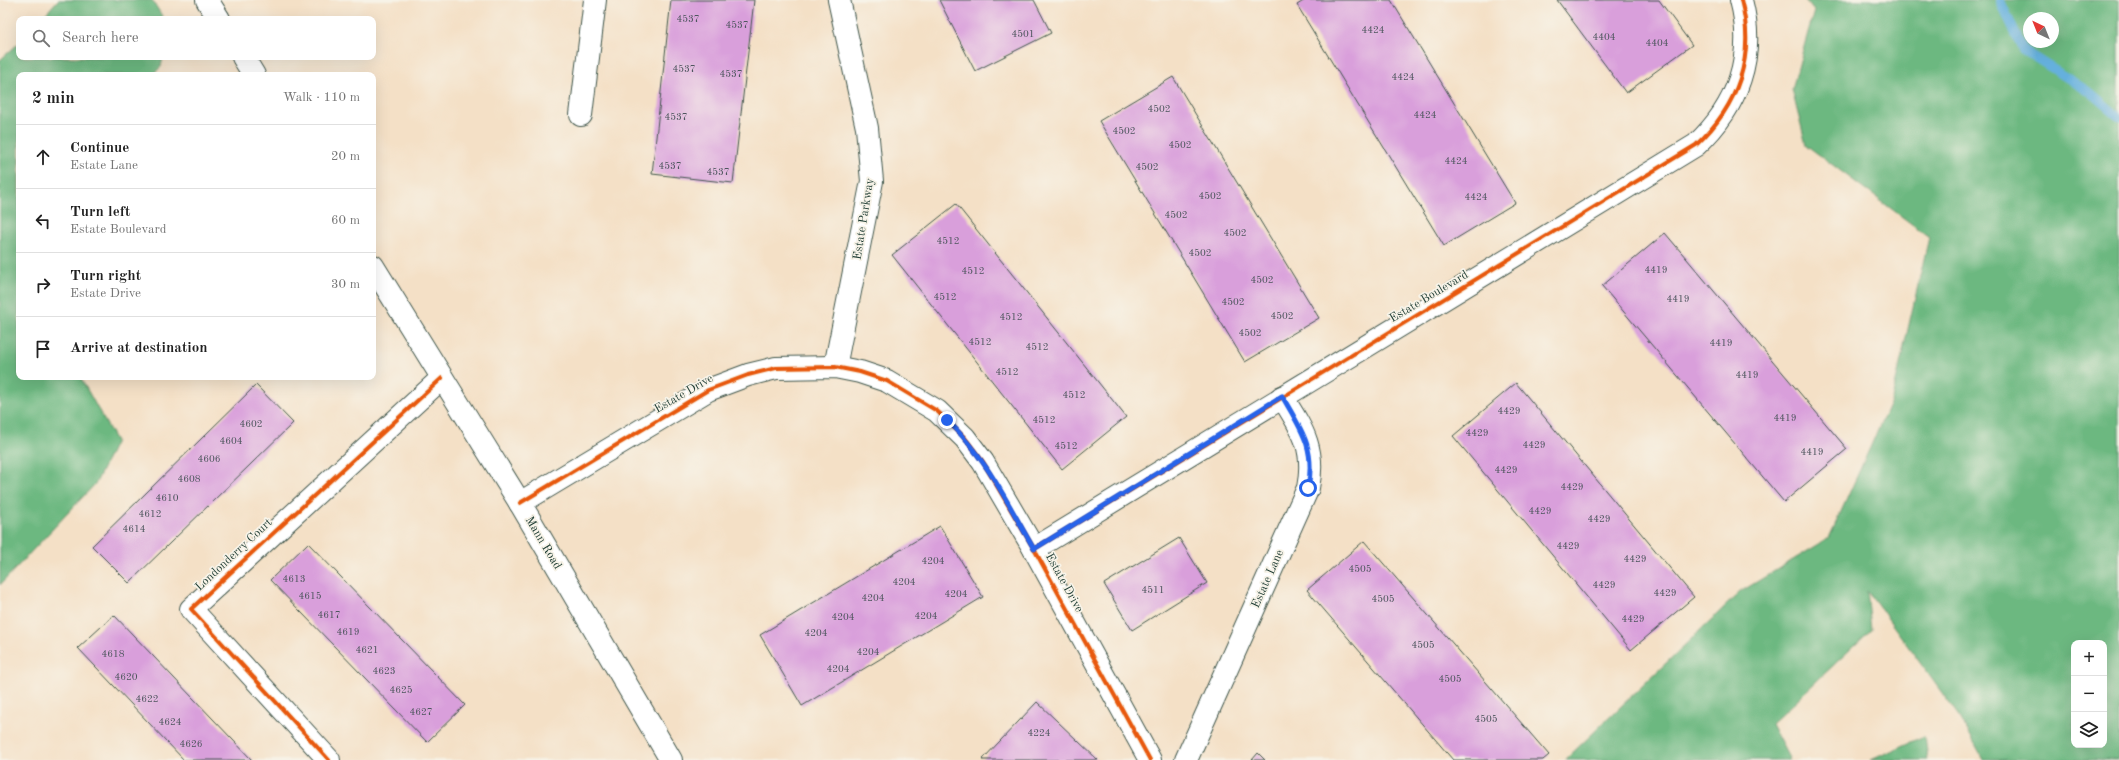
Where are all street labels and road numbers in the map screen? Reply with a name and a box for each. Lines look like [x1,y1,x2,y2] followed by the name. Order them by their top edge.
[852,177,876,261] street label: Estate Parkway
[1388,269,1470,325] street label: Estate Boulevard
[653,372,716,416] street label: Estate Drive
[523,515,563,571] street label: Mann Road
[193,516,275,594] street label: Londonderry Court
[1250,548,1286,610] street label: Estate Lane
[1043,551,1085,615] street label: Estate Drive

